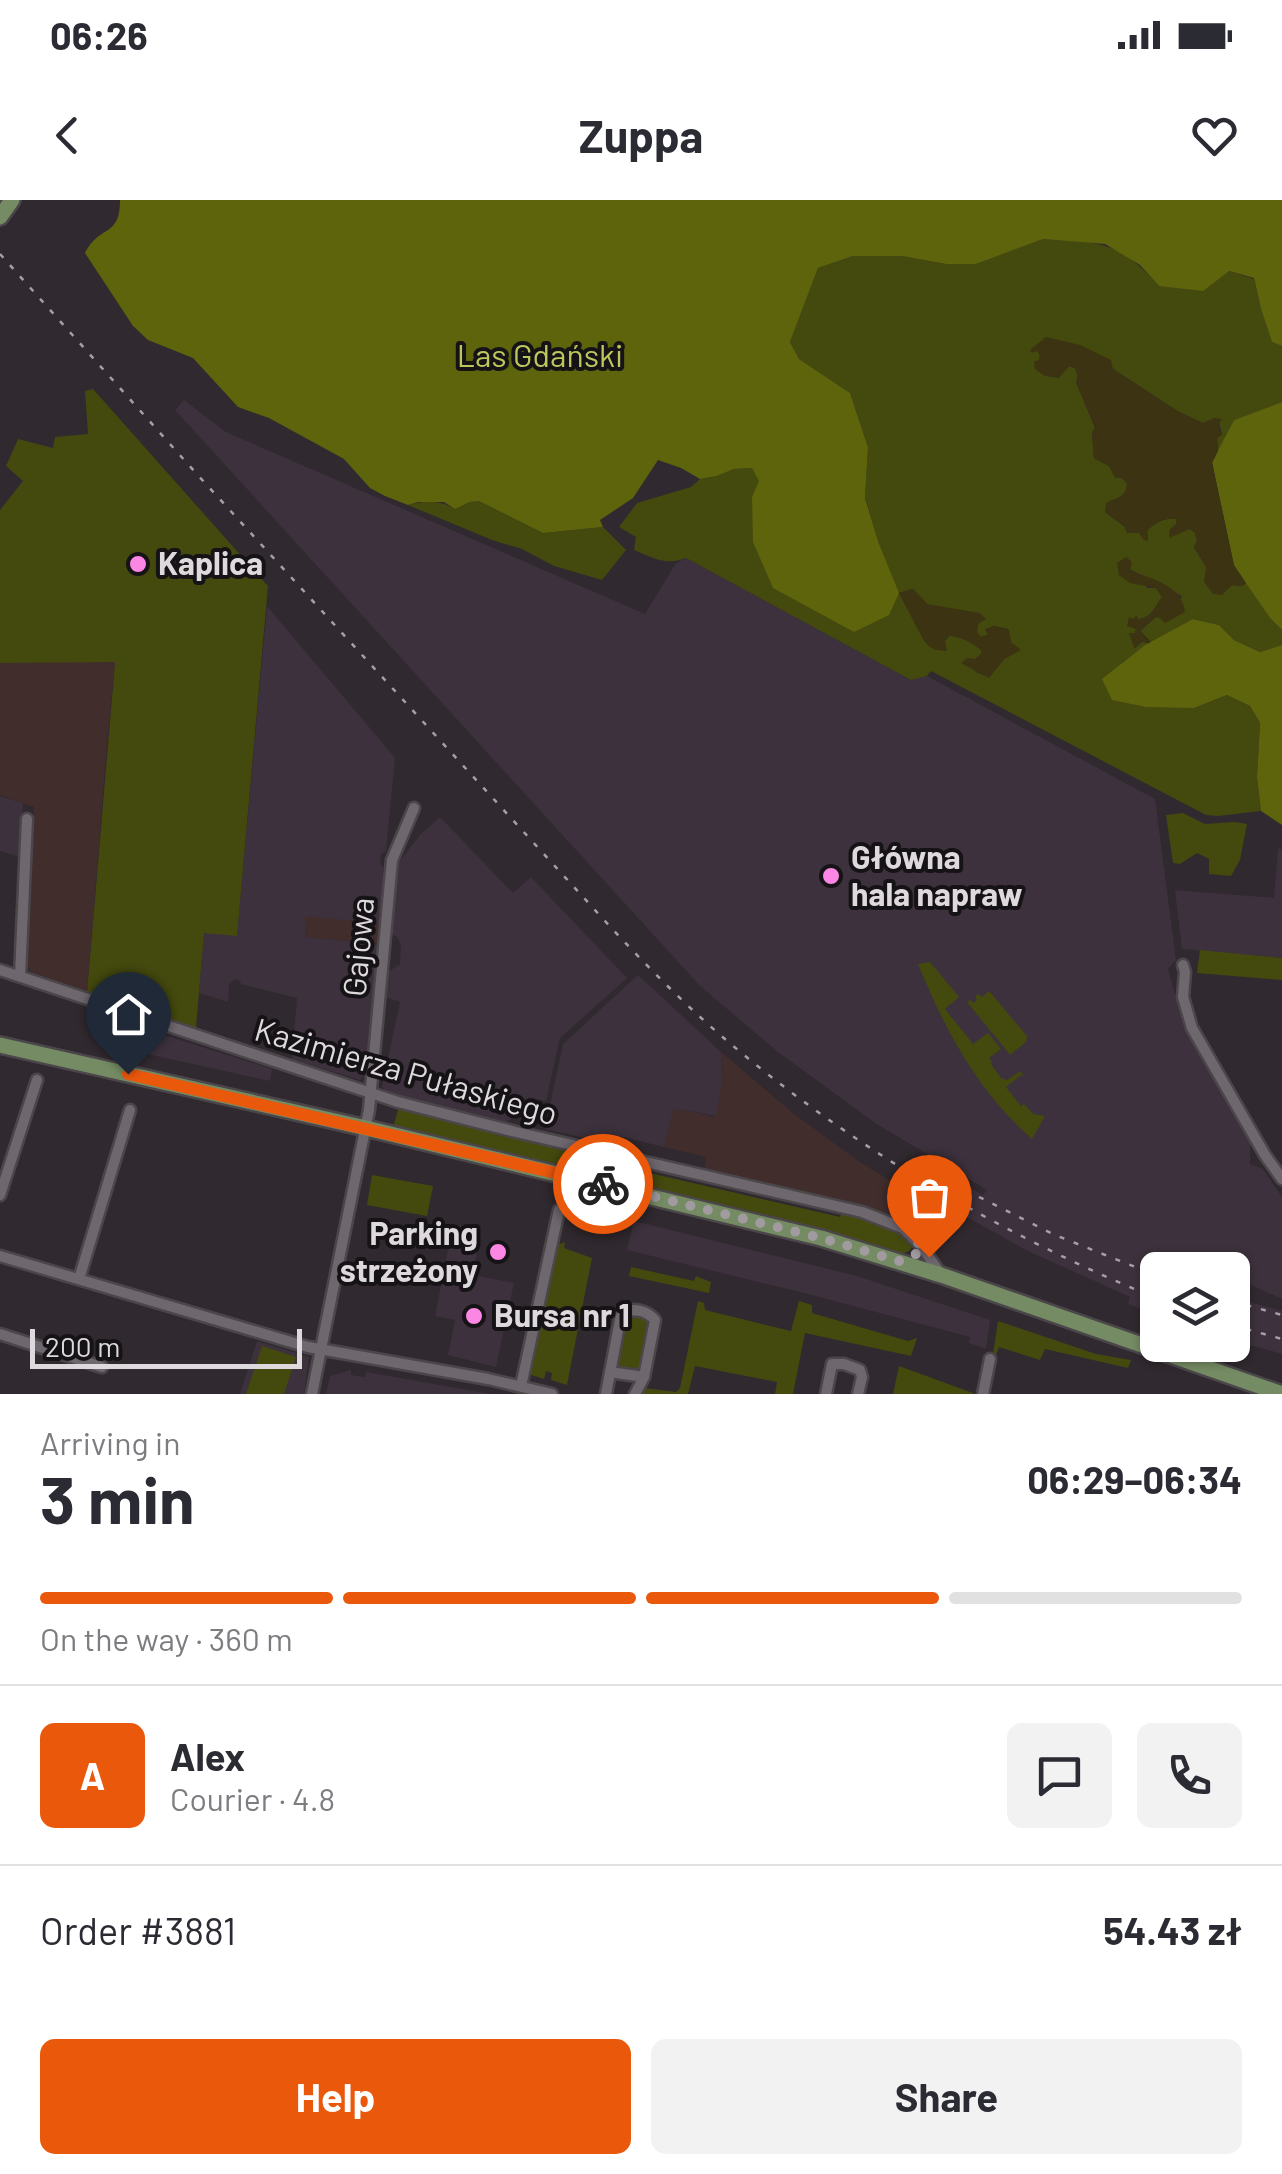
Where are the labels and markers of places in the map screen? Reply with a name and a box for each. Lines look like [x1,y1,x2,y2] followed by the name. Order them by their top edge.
[158,543,263,581] place label: Kaplica
[127,553,149,575] marker: Kaplica
[851,837,1023,912] place label: Główna hala napraw
[820,865,842,887] marker: Główna hala napraw
[86,972,171,1075] pin
[887,1155,972,1258] pin
[340,1213,478,1288] place label: Parking strzeżony
[487,1241,509,1263] marker: Parking strzeżony
[494,1295,630,1333] place label: Bursa nr 1
[463,1305,485,1327] marker: Bursa nr 1

